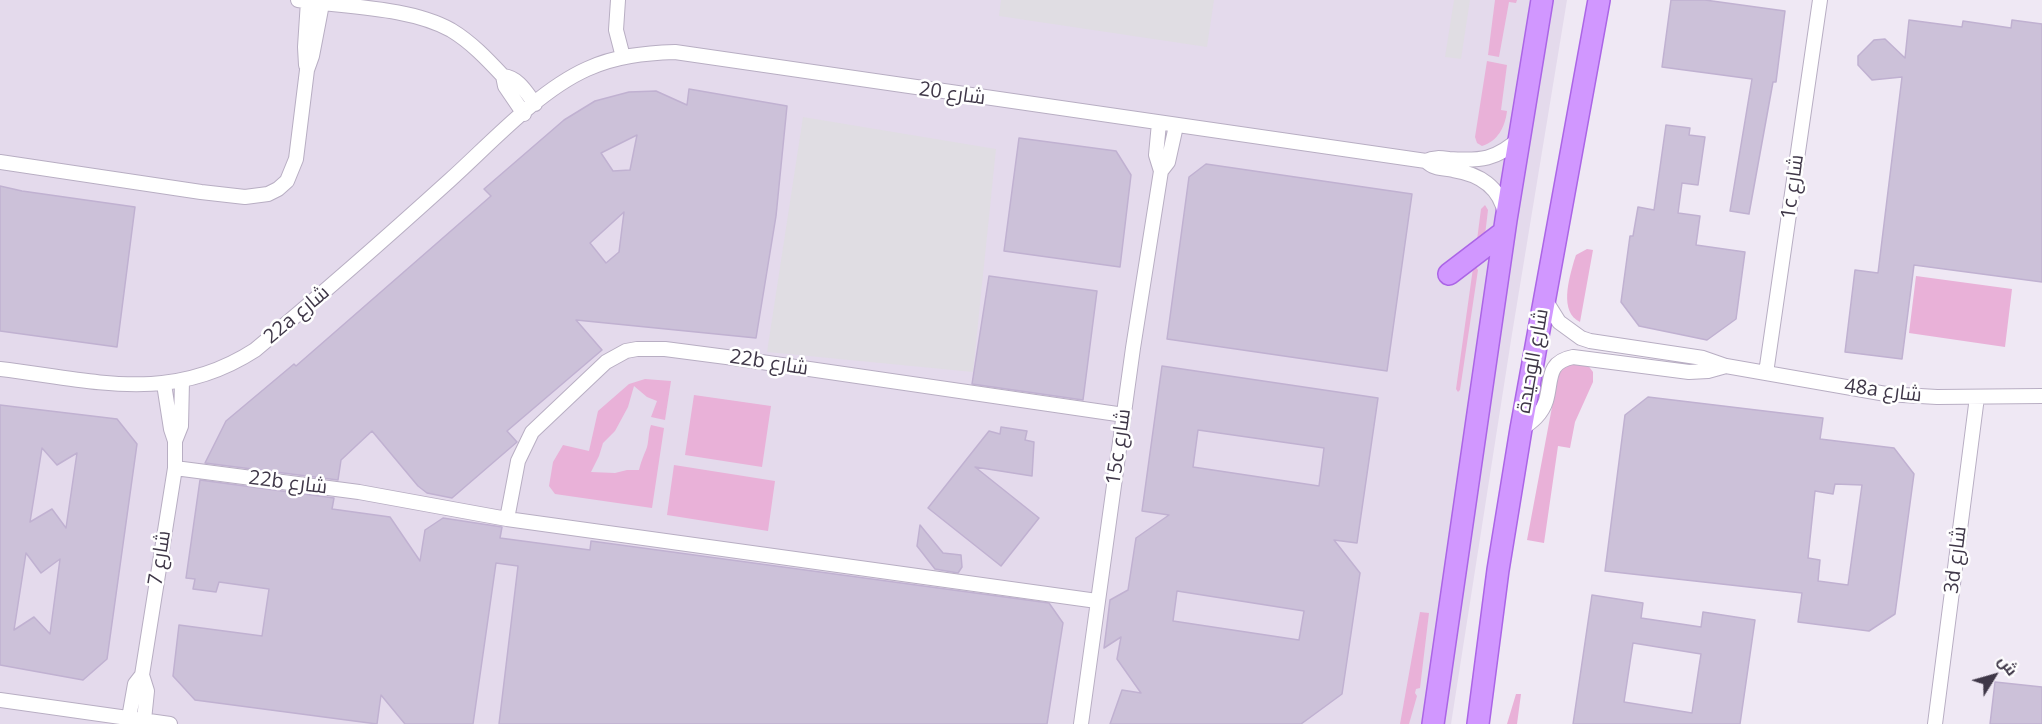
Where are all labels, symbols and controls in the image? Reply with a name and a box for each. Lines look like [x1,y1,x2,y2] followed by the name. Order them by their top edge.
[917,77,987,111] street label: شارع 20
[1777,153,1809,221] street label: 1c شارع
[259,281,335,349] street label: 22a شارع
[1512,307,1554,415] street label: شارع الوحيدة
[728,345,810,381] street label: 22b شارع
[1843,374,1923,408] street label: 48a شارع
[1102,408,1136,486] street label: 15c شارع
[247,466,329,500] street label: 22b شارع
[1940,525,1972,595] street label: 3d شارع
[144,529,176,587] street label: شارع 7
[1964,646,2024,706] north arrow
[1993,650,2023,680] text: ش

